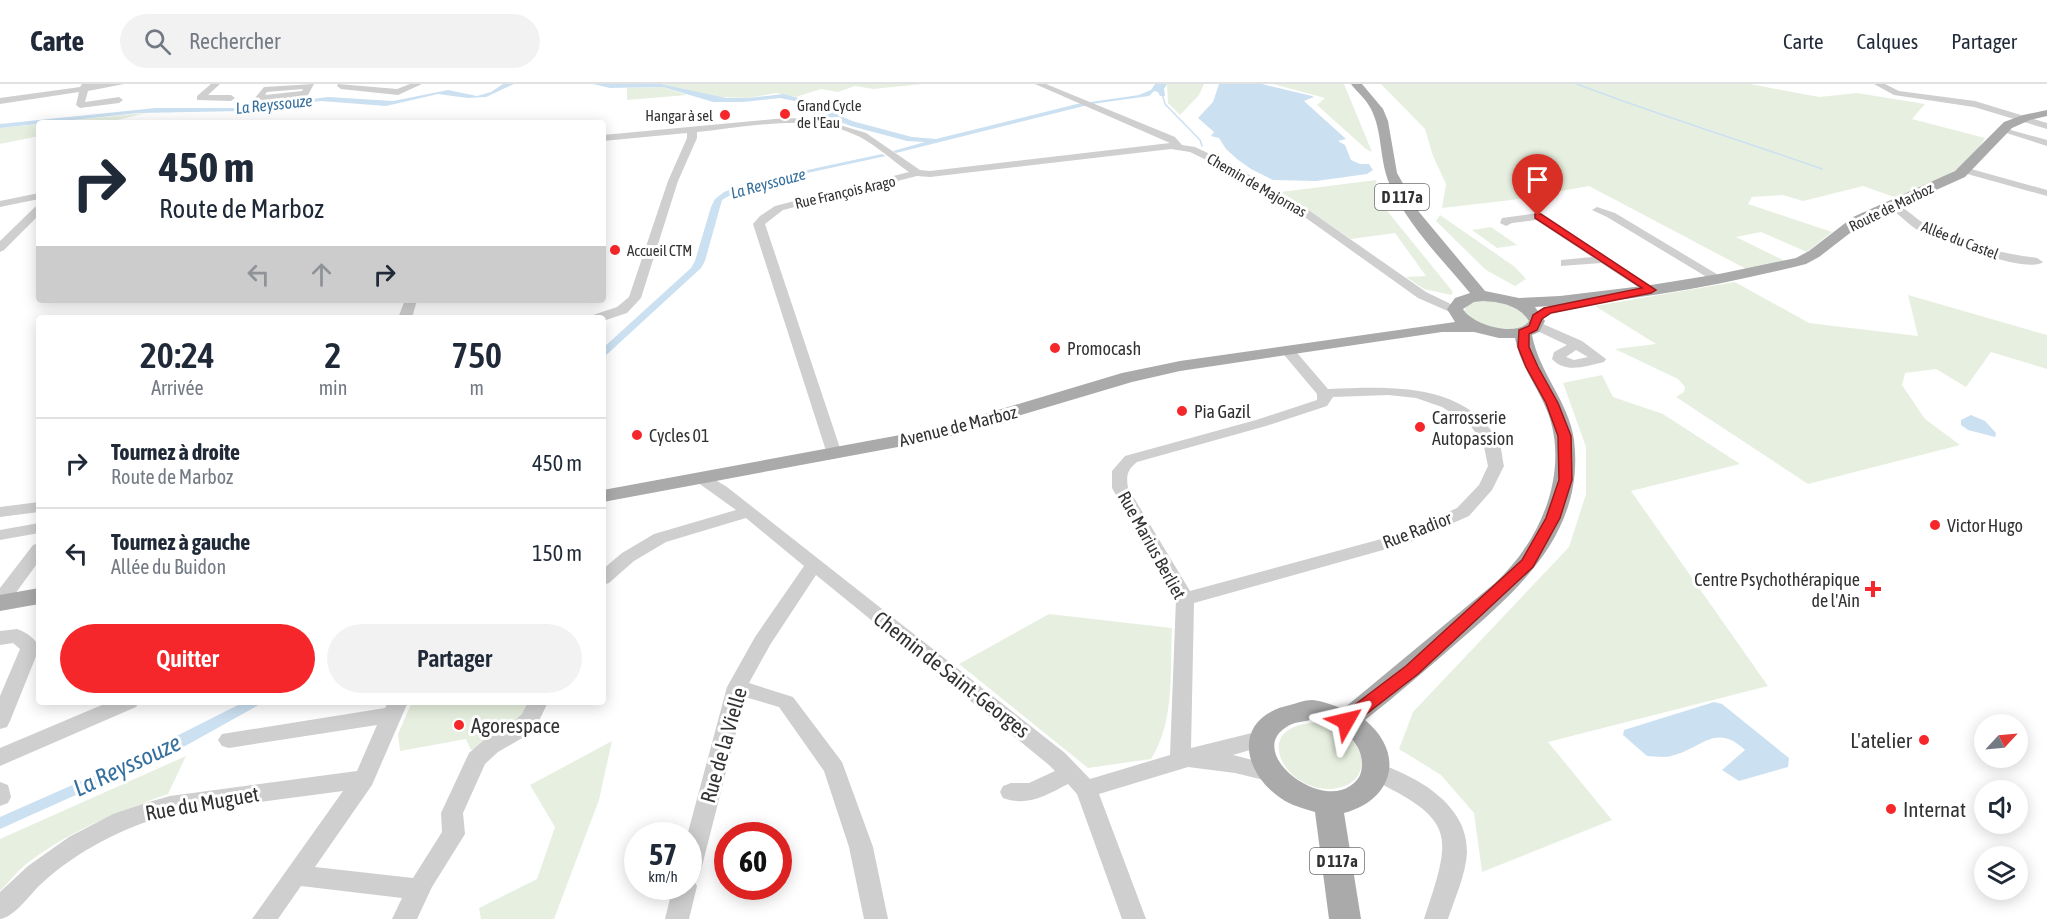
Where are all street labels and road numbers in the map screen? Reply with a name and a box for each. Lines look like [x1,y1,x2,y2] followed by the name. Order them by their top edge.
[1204,150,1310,220] street label: Chemin de Majornas
[793,172,897,212] street label: Rue François Arago
[1846,179,1936,235] street label: Route de Marboz
[1375,184,1429,210] road number: D 117a
[1919,218,2001,262] street label: Allée du Castel
[897,401,1019,451] street label: Avenue de Marboz
[1114,487,1190,603] street label: Rue Marius Berliet
[1380,507,1455,553] street label: Rue Radior
[869,606,1035,742] street label: Chemin de Saint-Georges
[695,685,751,805] street label: Rue de la Vielle
[143,781,261,825] street label: Rue du Muguet
[1310,848,1364,874] road number: D 117a

